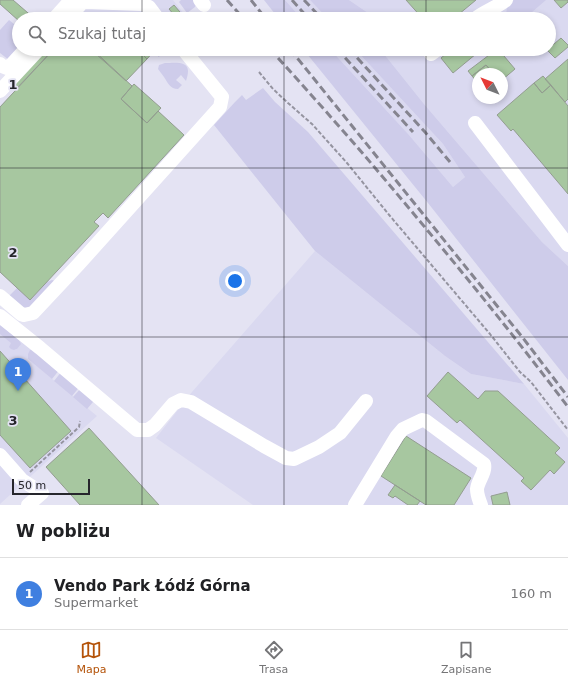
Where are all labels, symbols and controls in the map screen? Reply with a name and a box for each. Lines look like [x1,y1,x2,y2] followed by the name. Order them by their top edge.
[12,12,556,56] search box
[26,23,48,45] icon: search
[58,25,146,43] text: Szukaj tutaj
[472,68,508,104] north arrow
[8,77,18,92] text: 1
[8,245,18,260] text: 2
[225,271,245,291] your location
[5,358,31,391] pin: 1
[8,413,18,428] text: 3
[12,477,90,496] scale bar
[18,479,46,492] text: 50 m
[16,521,110,541] text: W pobliżu
[54,577,251,595] text: Vendo Park Łódź Górna
[24,586,34,601] text: 1
[510,586,552,601] text: 160 m
[54,595,138,610] text: Supermarket
[76,639,106,676] tab: Mapa
[259,639,288,676] tab: Trasa
[441,639,492,676] tab: Zapisane

